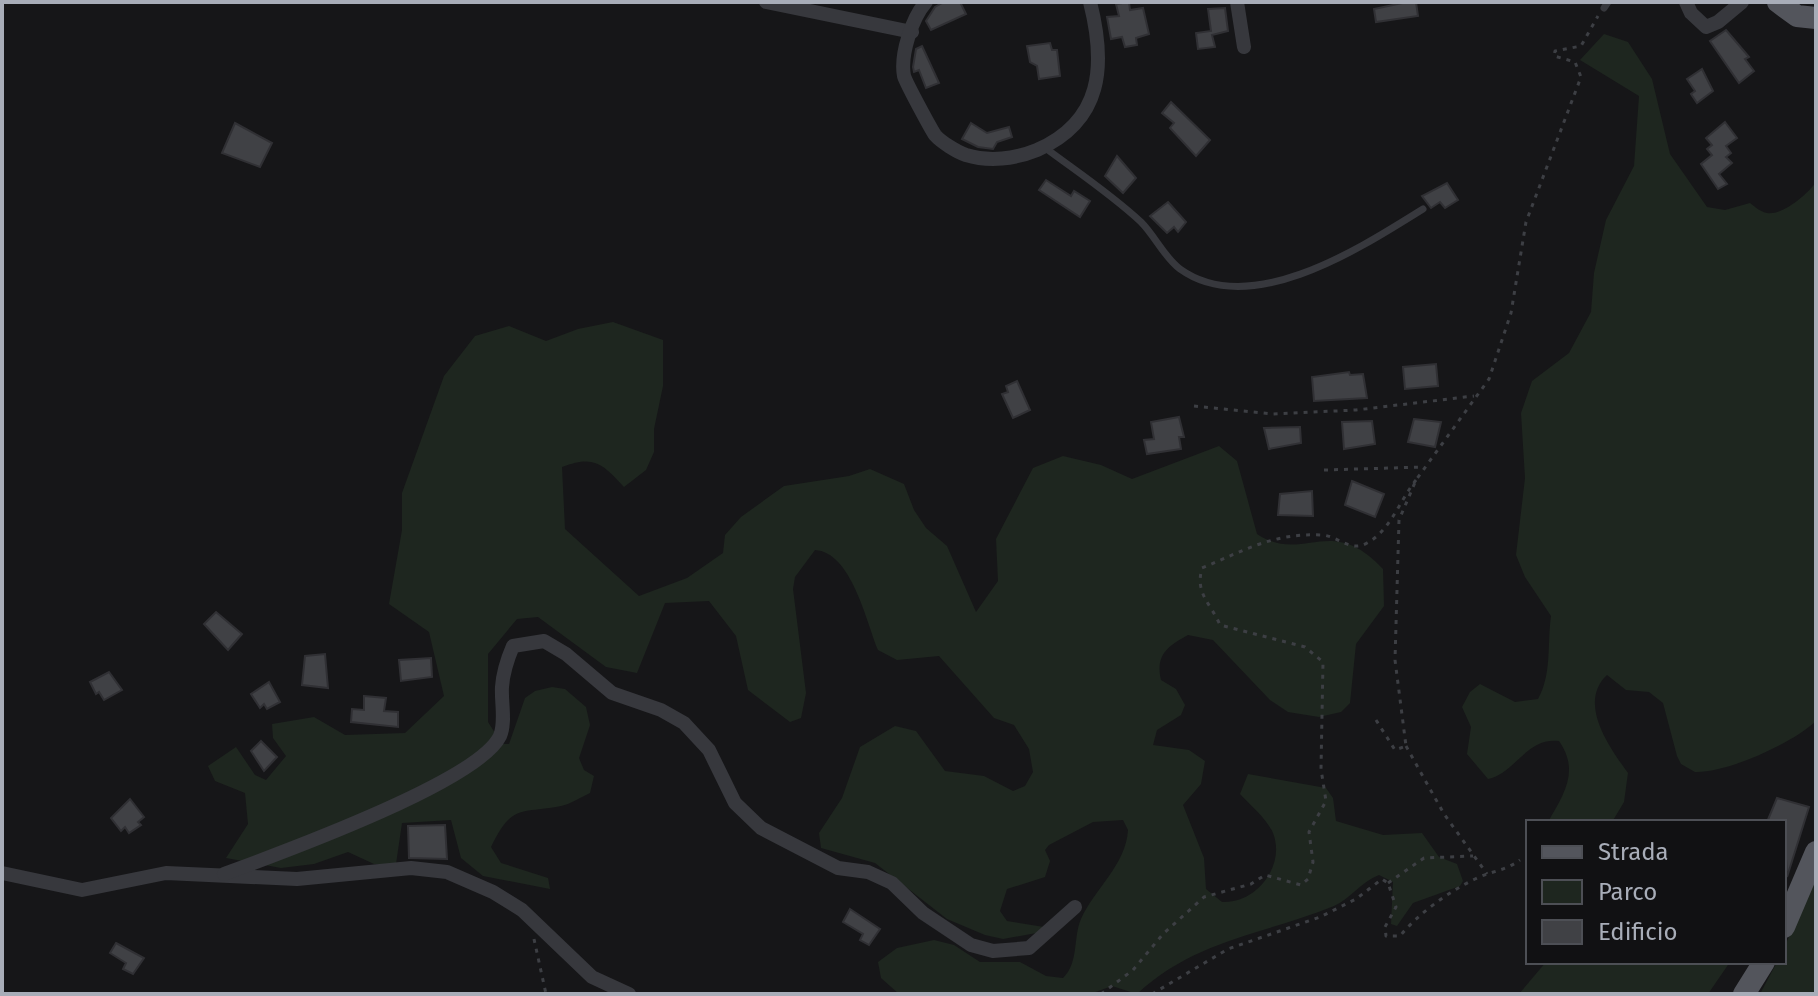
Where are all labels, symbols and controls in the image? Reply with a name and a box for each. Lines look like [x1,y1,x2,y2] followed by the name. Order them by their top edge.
[1526,820,1786,964] legend
[1598,838,1669,866] text: Strada
[1598,878,1657,906] text: Parco
[1598,918,1678,946] text: Edificio

